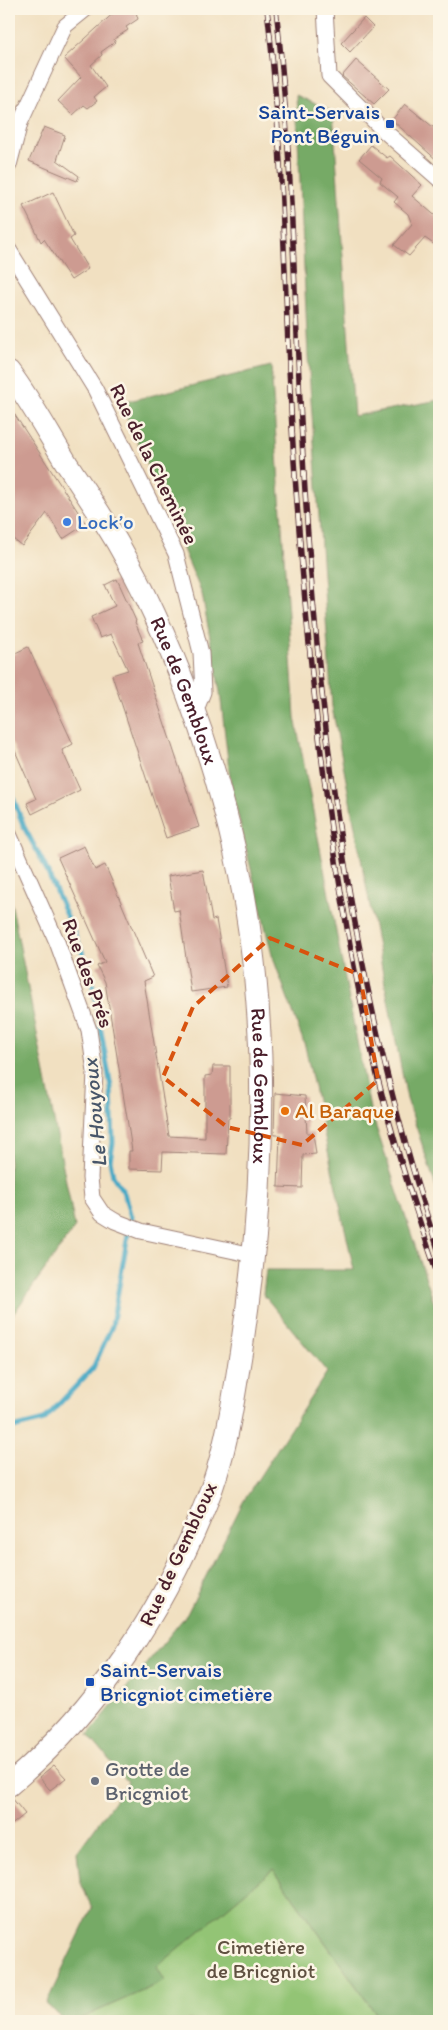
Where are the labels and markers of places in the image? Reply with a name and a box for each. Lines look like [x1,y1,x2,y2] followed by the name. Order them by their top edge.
[258,99,380,148] place label: Saint-Servais Pont Béguin
[384,118,396,130] marker: Saint-Servais Pont Béguin
[77,509,134,534] place label: Lock’o
[61,516,73,528] marker: Lock’o
[295,1098,394,1123] place label: Al Baraque
[279,1105,291,1117] marker: Al Baraque
[100,1657,273,1706] place label: Saint-Servais Bricgniot cimetière
[84,1676,96,1688] marker: Saint-Servais Bricgniot cimetière
[105,1756,190,1805] place label: Grotte de Bricgniot
[89,1775,101,1787] marker: Grotte de Bricgniot

